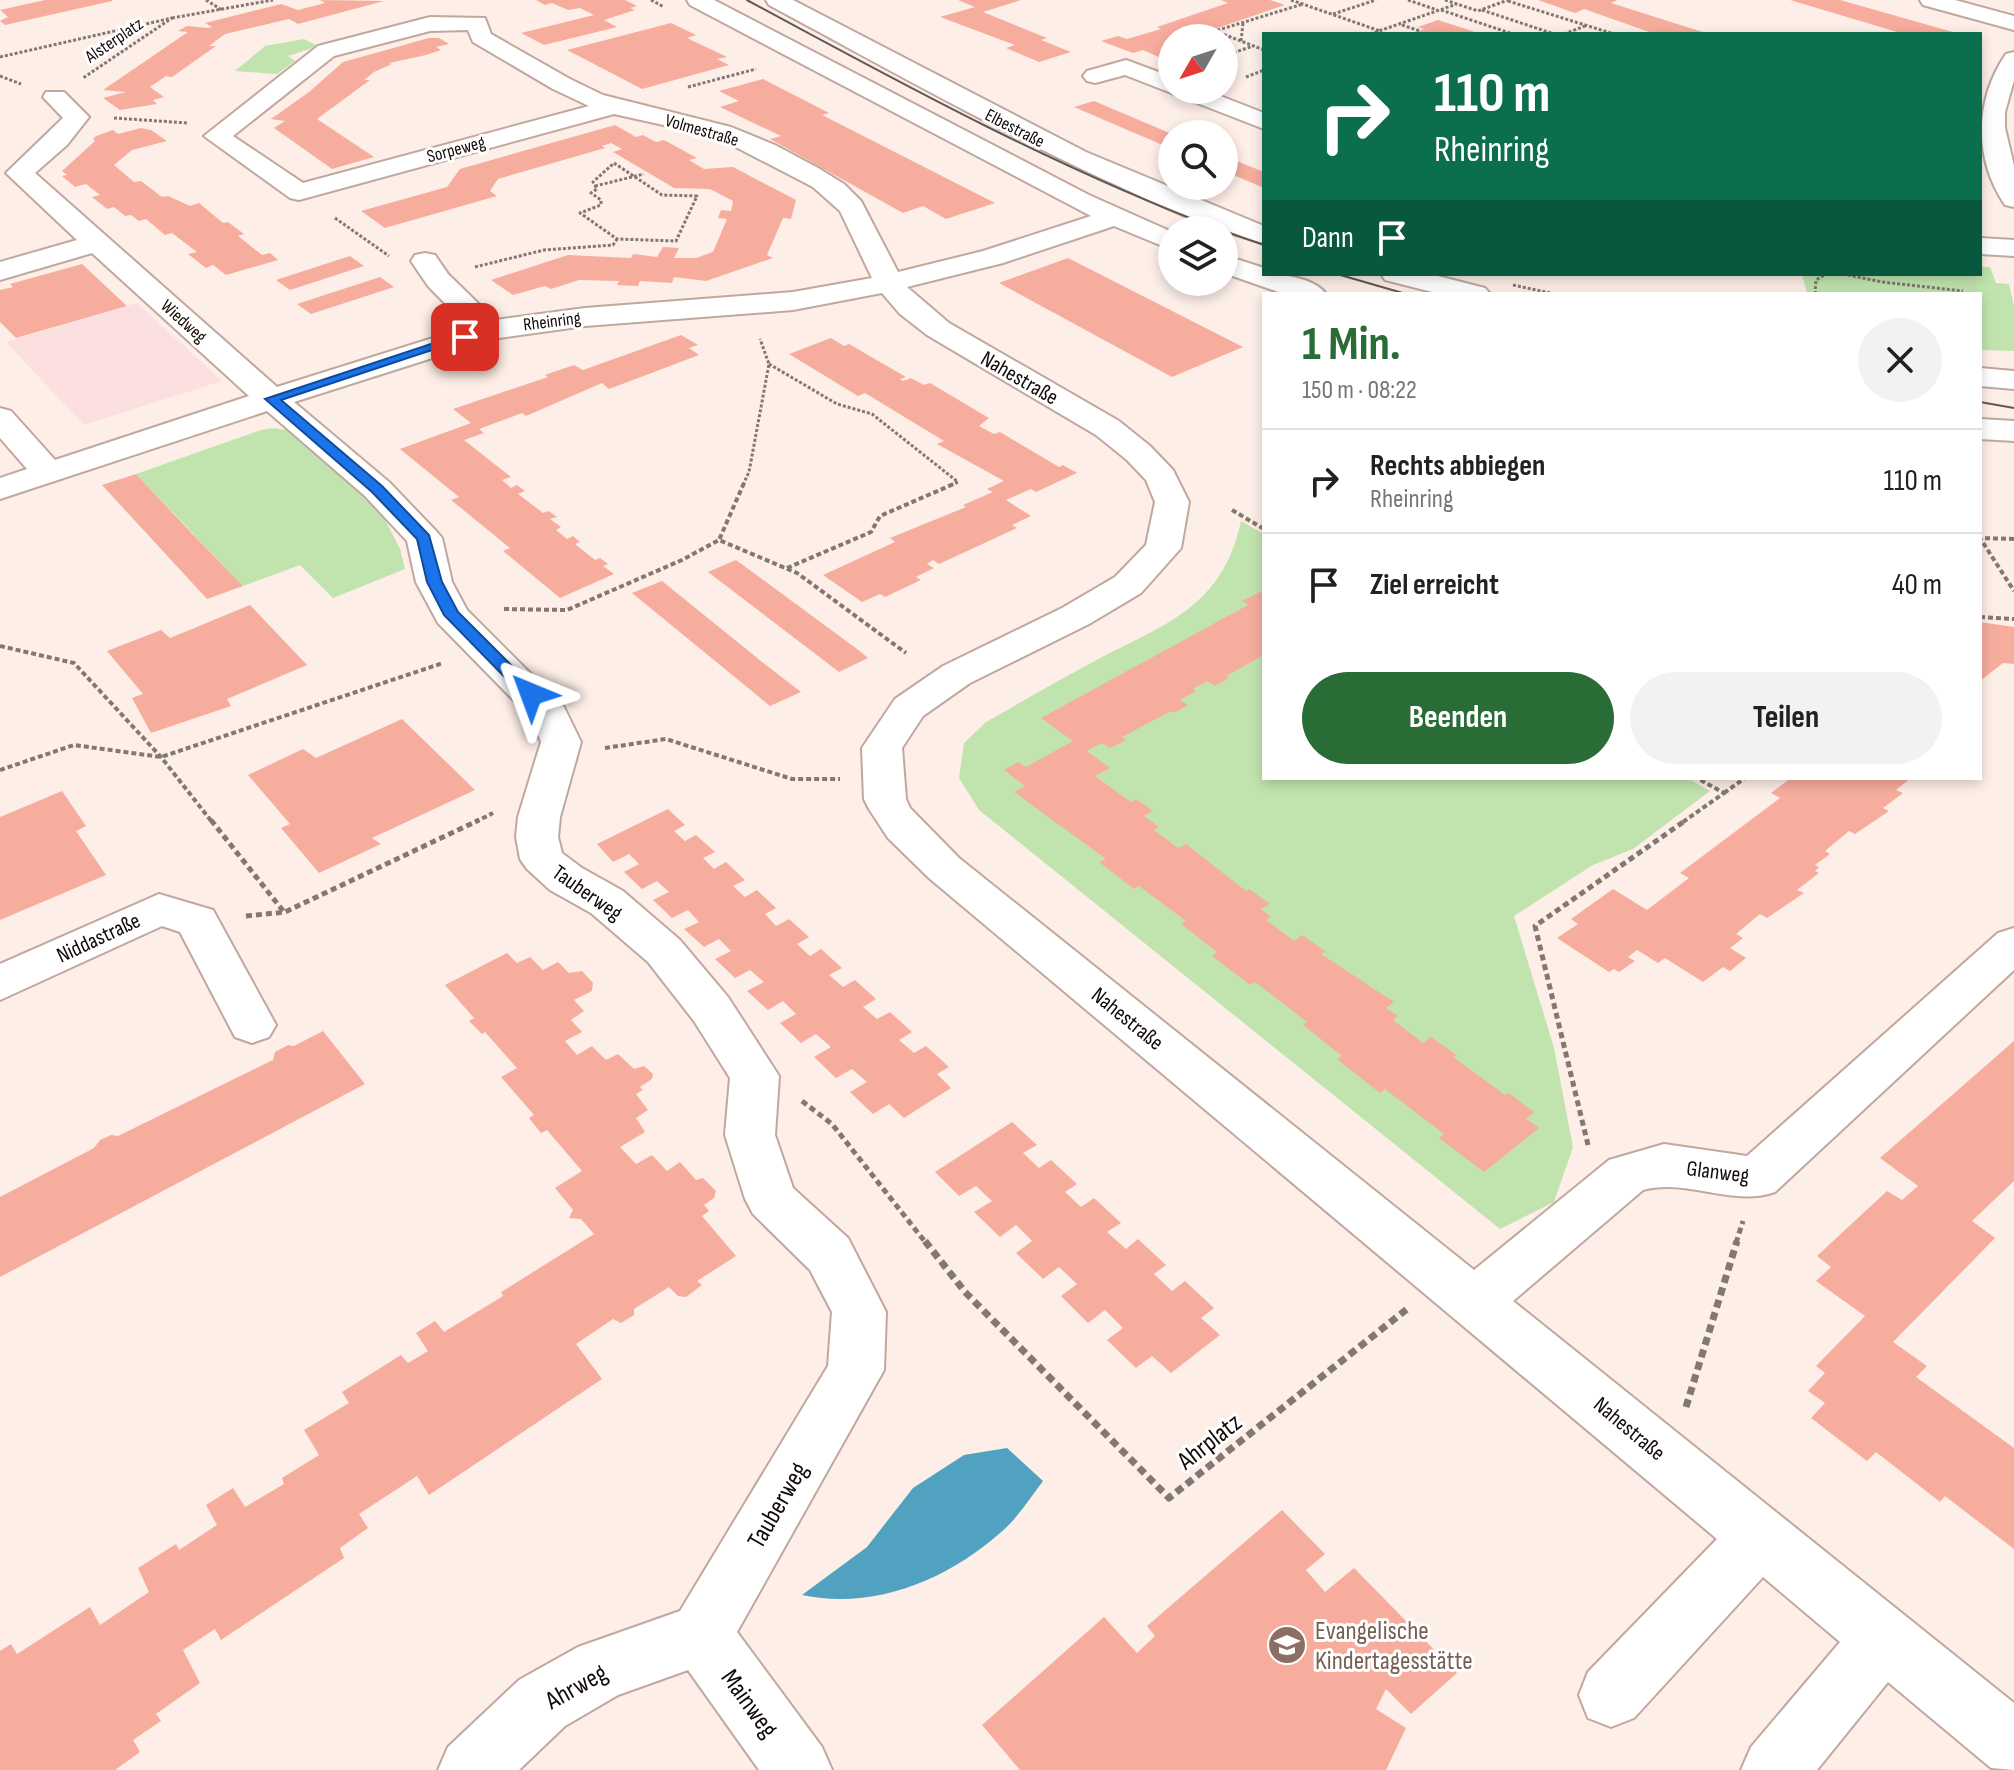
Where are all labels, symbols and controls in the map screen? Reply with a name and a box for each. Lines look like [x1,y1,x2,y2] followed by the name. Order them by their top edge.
[81,13,148,68] street label: Alsterplatz
[1158,24,1238,104] north arrow
[1158,24,1238,296] map controls
[1434,61,1550,128] text: 110 m
[1302,64,1406,168] icon: right
[981,105,1048,152] street label: Elbestraße
[663,110,741,151] street label: Volmestraße
[1158,120,1238,200] button: search
[1434,129,1549,172] text: Rheinring
[425,132,488,167] street label: Sorpeweg
[1158,216,1238,296] button: layers
[1370,216,1414,260] icon: arrive
[1302,220,1354,256] text: Dann
[156,295,211,347] street label: Wiedweg
[431,303,499,371] pin
[522,308,582,335] street label: Rheinring
[443,315,487,359] icon: arrive
[1302,316,1401,373] text: 1 Min.
[1858,318,1942,402] button: close
[976,345,1063,411] street label: Nahestraße
[1302,375,1417,406] text: 150 m · 08:22
[1370,448,1545,484] text: Rechts abbiegen
[1302,459,1346,503] icon: right
[1884,463,1942,499] text: 110 m
[1370,484,1453,515] text: Rheinring
[1302,563,1346,607] icon: arrive
[1370,567,1499,603] text: Ziel erreicht
[1892,567,1942,603] text: 40 m
[489,652,573,736] position arrow
[1302,672,1614,764] button: Beenden
[1630,672,1942,764] button: Teilen
[547,859,628,927] street label: Tauberweg
[52,907,145,969] street label: Niddastraße
[1086,982,1169,1056] street label: Nahestraße
[1685,1155,1751,1190] street label: Glanweg
[1588,1391,1670,1467] street label: Nahestraße
[1171,1407,1248,1478] street label: Ahrplatz
[741,1457,815,1554] street label: Tauberweg
[1315,1616,1473,1677] place label: Evangelische Kindertagesstätte
[1266,1624,1308,1666] school or university icon: Evangelische Kindertagesstätte
[540,1658,613,1717] street label: Ahrweg
[714,1664,784,1744] street label: Mainweg

